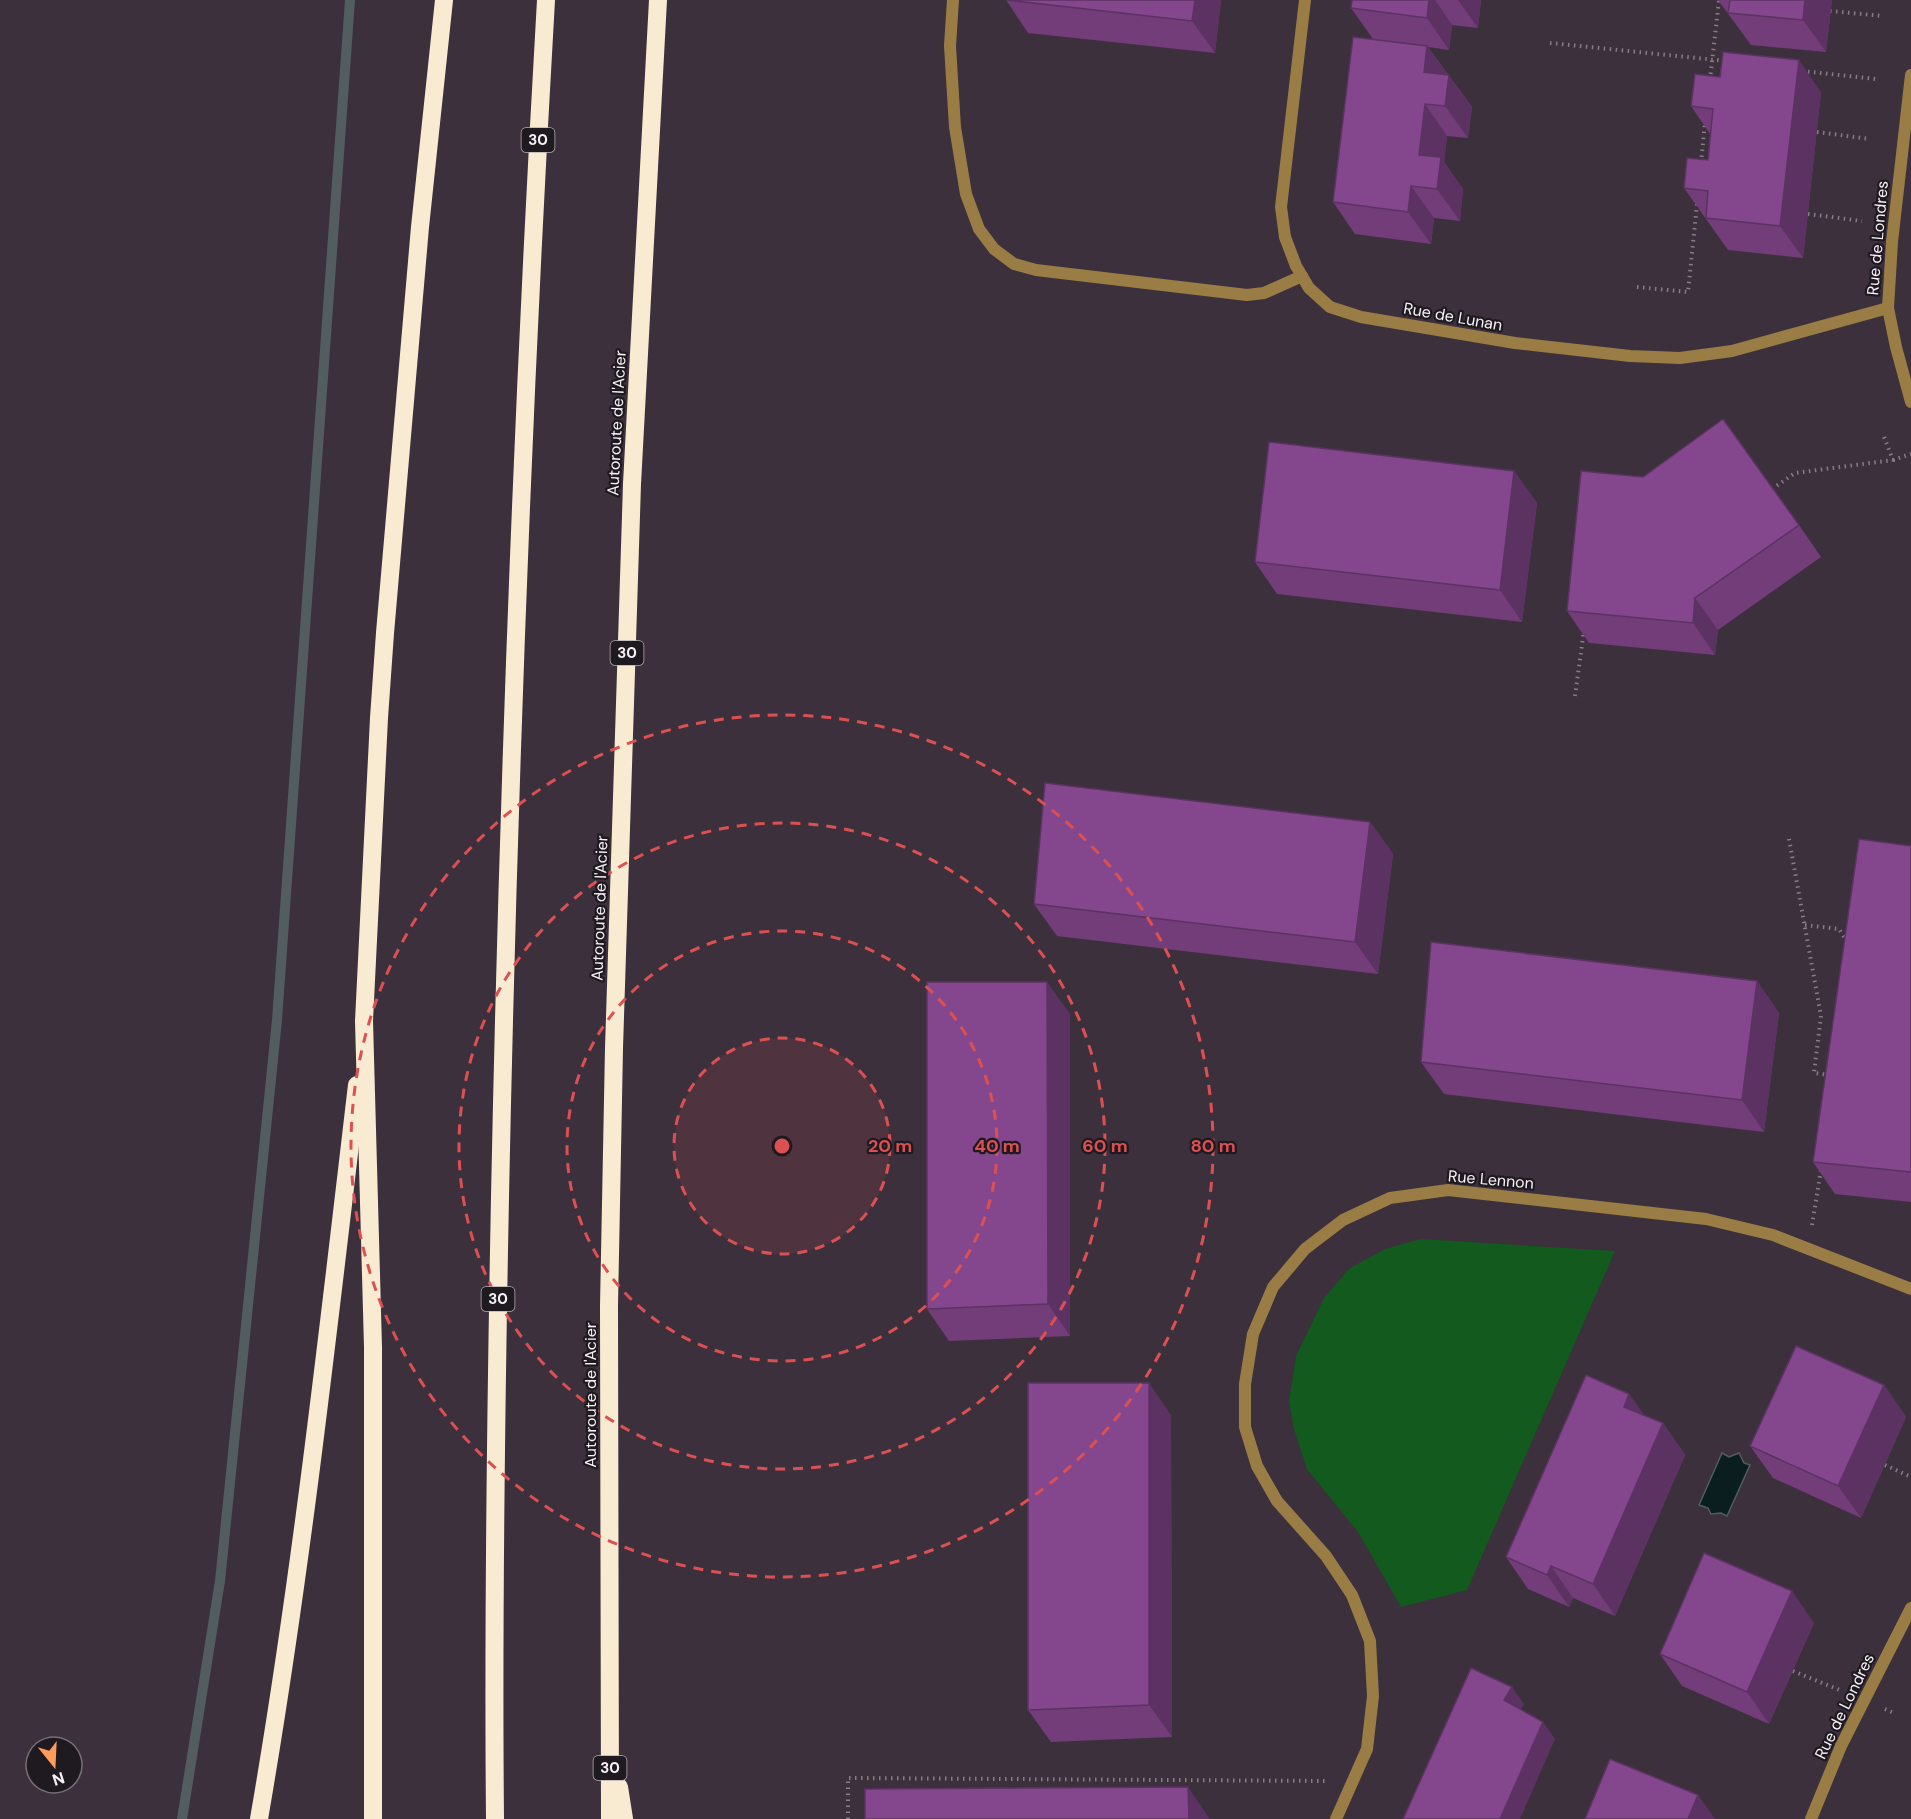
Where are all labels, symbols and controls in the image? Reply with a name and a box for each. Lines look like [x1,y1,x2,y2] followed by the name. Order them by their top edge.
[522,128,554,152] road number: 30
[1862,180,1893,296] street label: Rue de Londres
[1402,297,1504,336] street label: Rue de Lunan
[602,350,631,496] street label: Autoroute de l'Acier
[610,641,644,665] road number: 30
[586,835,613,981] street label: Autoroute de l'Acier
[868,1134,912,1158] text: 20 m
[974,1134,1020,1158] text: 40 m
[1082,1134,1128,1158] text: 60 m
[1190,1134,1236,1158] text: 80 m
[772,1136,792,1156] centre of rings
[1447,1165,1535,1194] street label: Rue Lennon
[482,1287,514,1311] road number: 30
[580,1322,601,1468] street label: Autoroute de l'Acier
[1810,1650,1879,1762] street label: Rue de Londres
[24,1735,84,1795] north arrow
[594,1756,626,1780] road number: 30
[50,1767,67,1791] text: N

